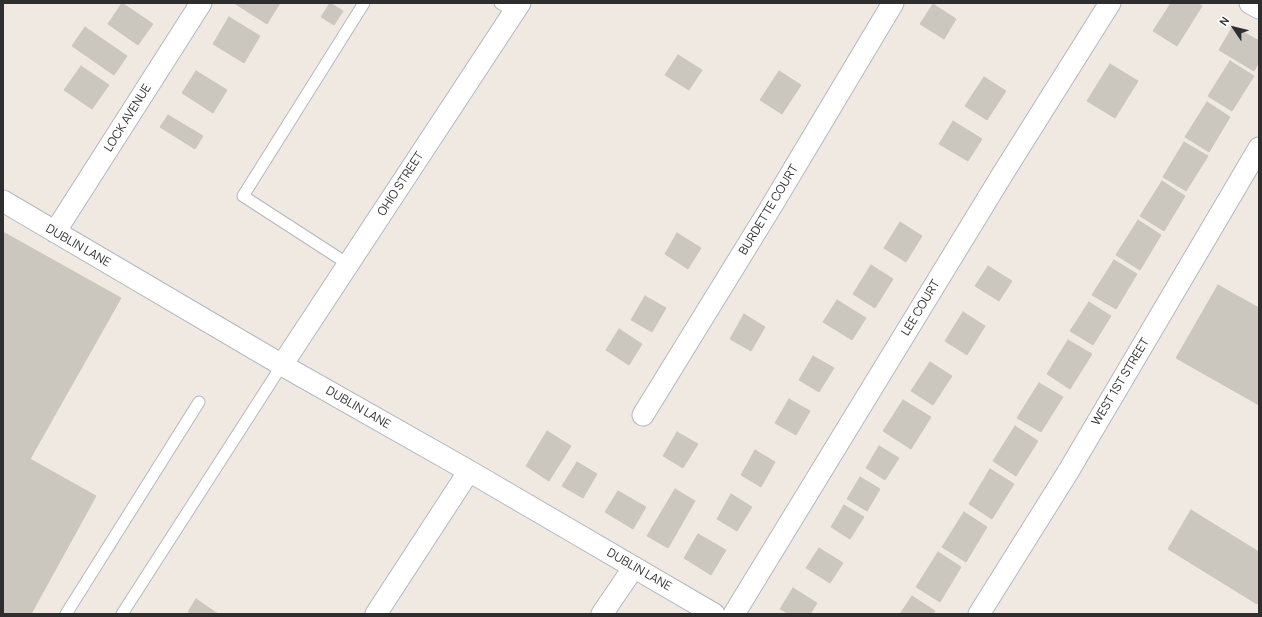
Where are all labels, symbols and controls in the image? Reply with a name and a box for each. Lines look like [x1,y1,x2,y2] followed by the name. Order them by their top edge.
[1214,8,1254,48] north arrow
[1215,13,1232,28] text: N
[101,82,155,154] street label: LOCK AVENUE
[375,149,427,219] street label: OHIO STREET
[736,162,802,258] street label: BURDETTE COURT
[43,222,113,270] street label: DUBLIN LANE
[899,277,943,339] street label: LEE COURT
[1089,336,1153,428] street label: WEST 1ST STREET
[323,384,393,432] street label: DUBLIN LANE
[604,546,674,594] street label: DUBLIN LANE

